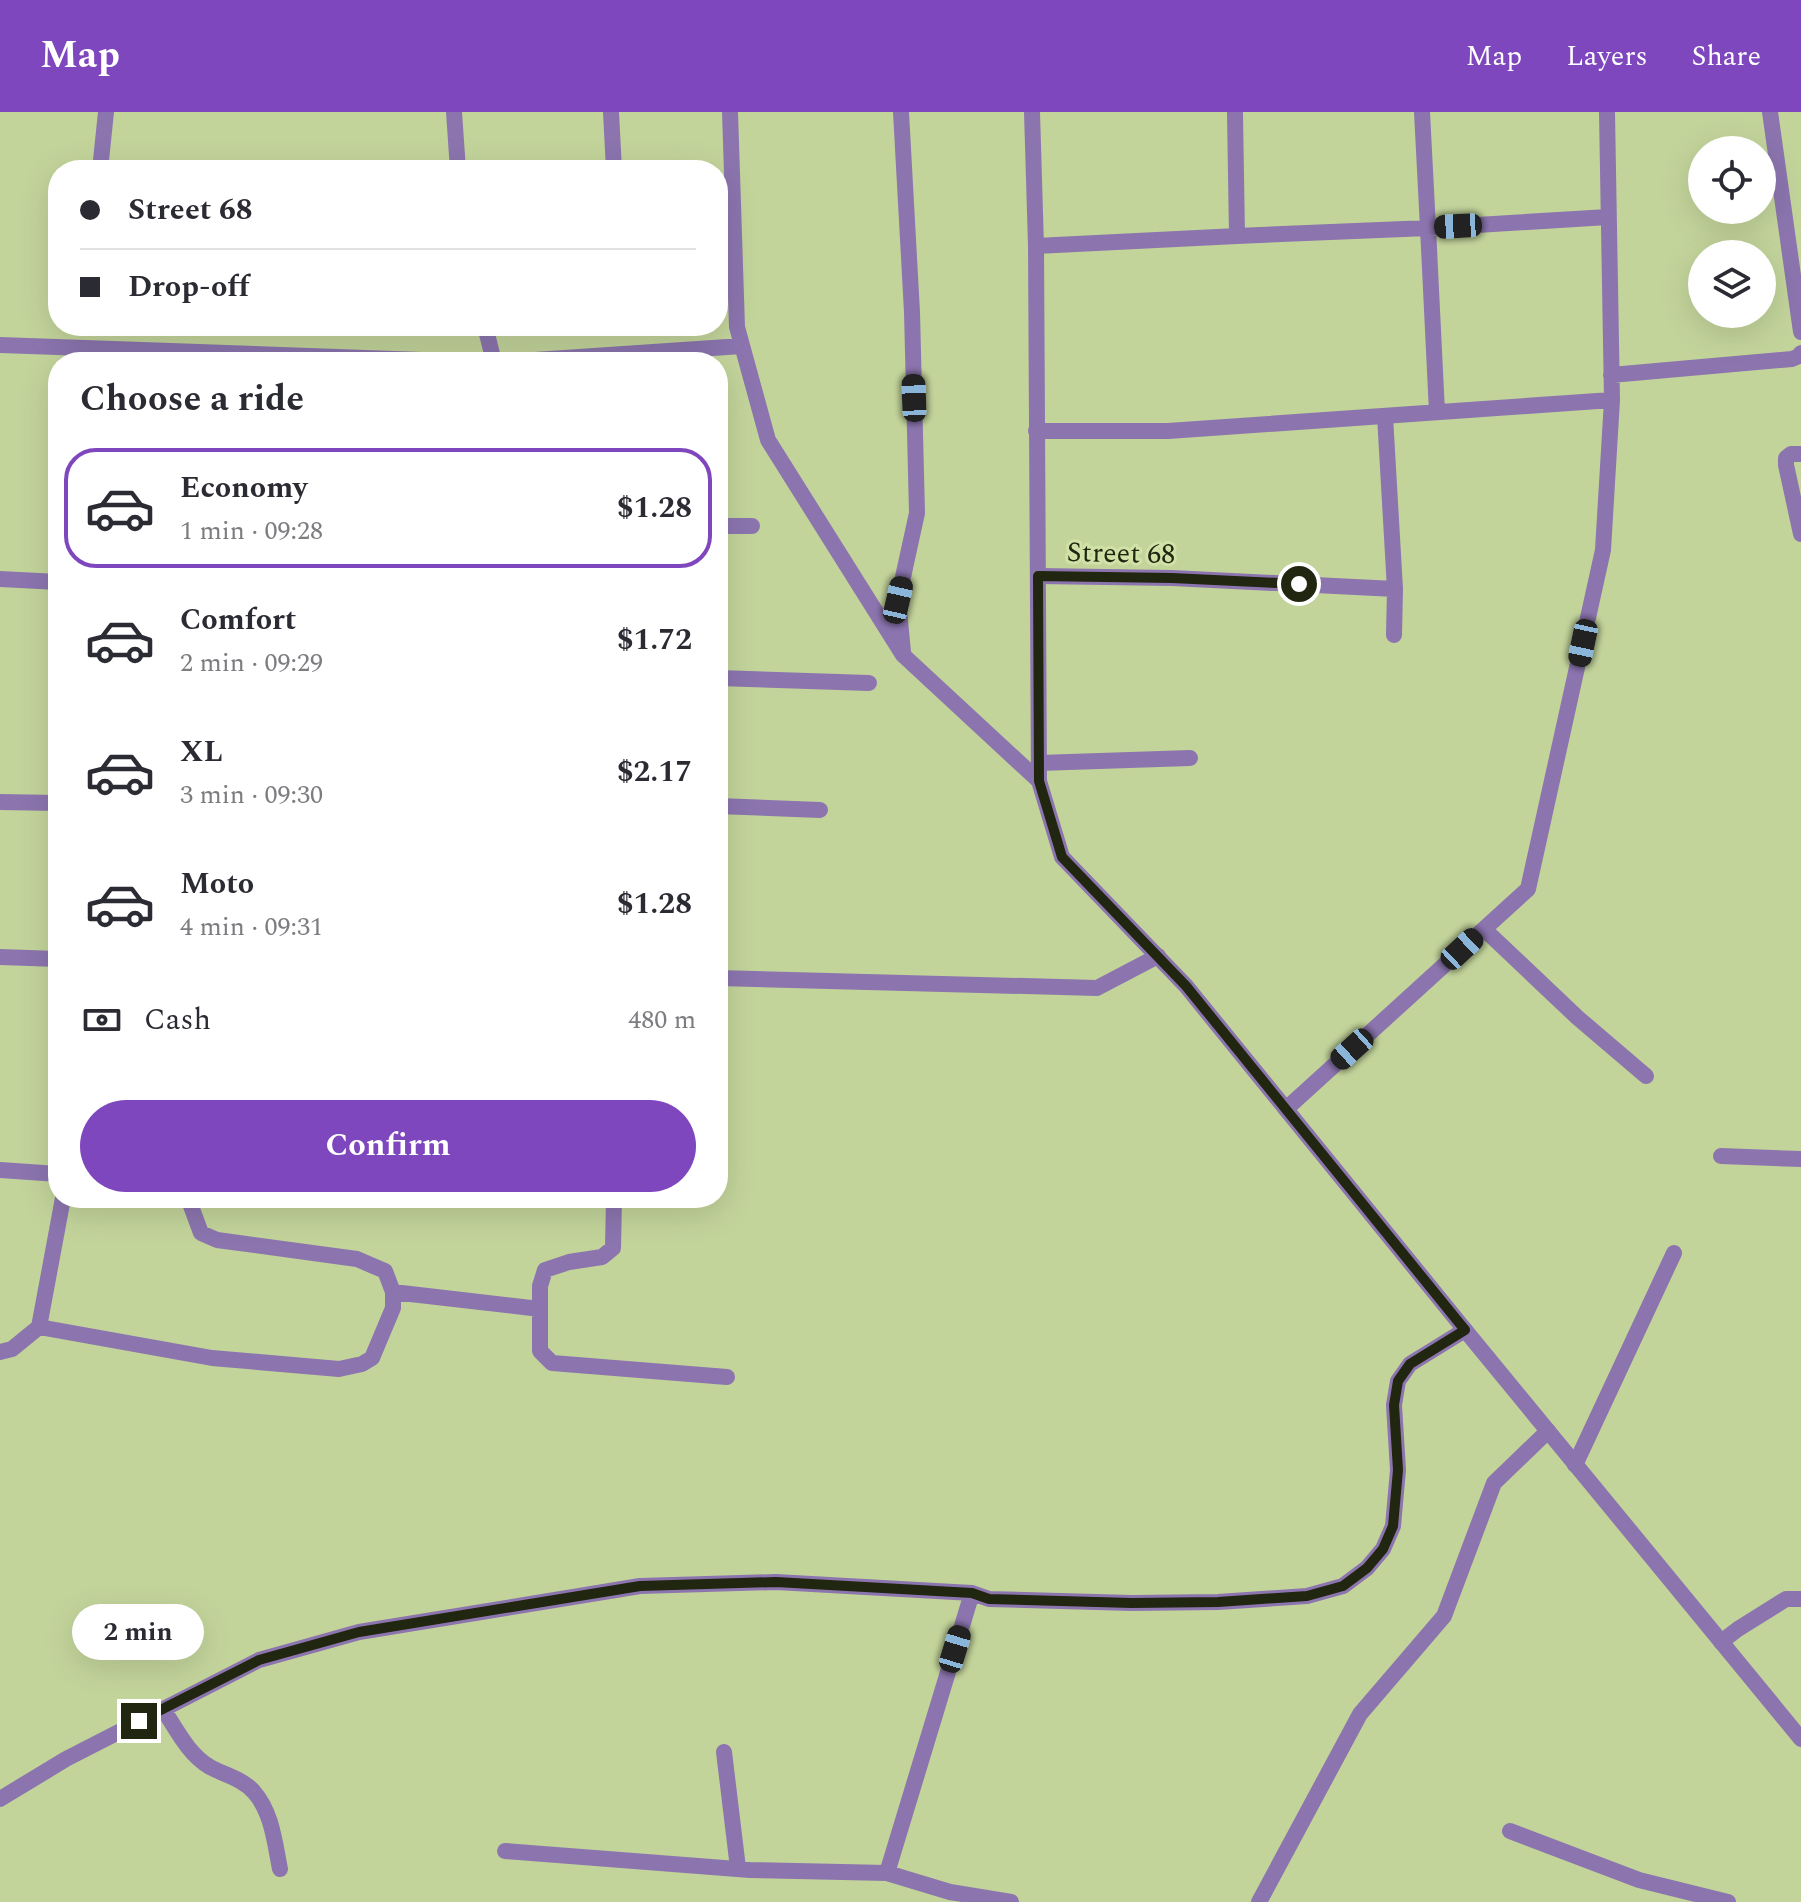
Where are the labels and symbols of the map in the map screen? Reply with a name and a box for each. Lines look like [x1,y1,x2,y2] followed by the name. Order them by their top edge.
[1433,213,1483,239] car
[901,374,927,422] car
[1066,531,1176,576] street label: Street 68
[1281,566,1317,602] route start
[881,574,915,626] car
[1566,617,1600,669] car
[1436,924,1488,974] car
[1326,1024,1378,1074] car
[73,1605,205,1661] callout: 2 min
[937,1623,973,1675] car
[121,1703,157,1739] route end

